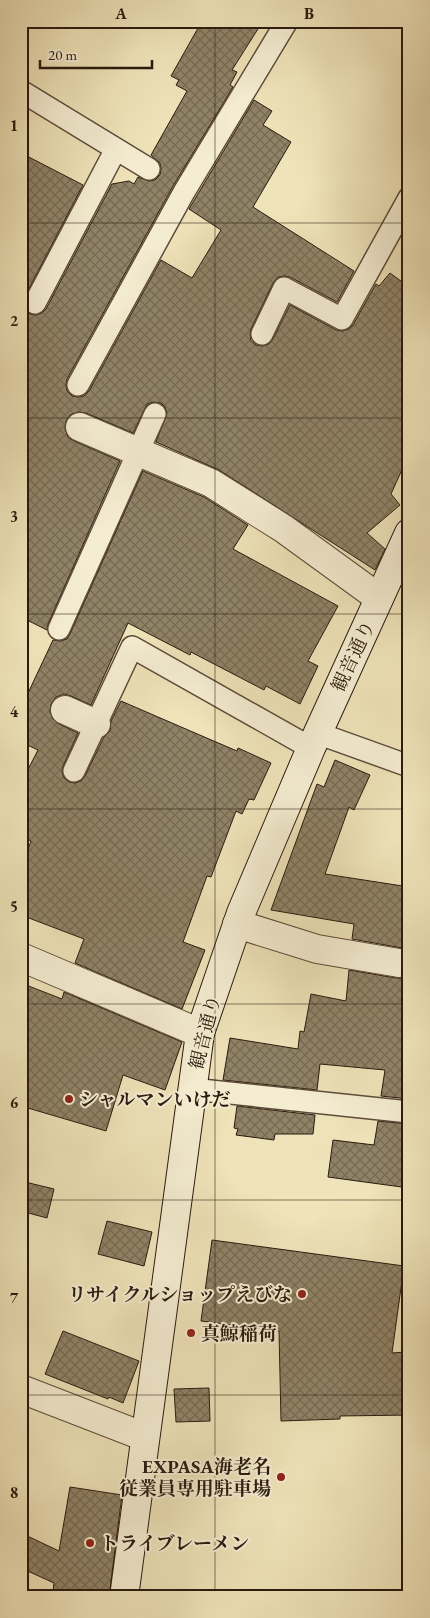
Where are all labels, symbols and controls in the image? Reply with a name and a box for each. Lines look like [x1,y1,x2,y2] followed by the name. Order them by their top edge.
[114,3,127,24] text: A
[304,3,314,24] text: B
[40,38,152,70] scale bar
[48,45,77,64] text: 20 m
[10,115,18,136] text: 1
[10,310,19,331] text: 2
[10,506,18,527] text: 3
[326,616,380,696] street label: 観音通り
[10,701,19,722] text: 4
[10,896,18,917] text: 5
[184,992,226,1072] street label: 観音通り
[79,1087,231,1112] place label: シャルマンいけだ
[10,1092,19,1113] text: 6
[63,1093,75,1105] marker: シャルマンいけだ
[68,1282,292,1307] place label: リサイクルショップえびな
[10,1287,19,1308] text: 7
[296,1288,308,1300] marker: リサイクルショップえびな
[201,1321,277,1346] place label: 真鯨稲荷
[185,1327,197,1339] marker: 真鯨稲荷
[119,1454,271,1501] place label: EXPASA海老名 従業員専用駐車場
[275,1471,287,1483] marker: EXPASA海老名 従業員専用駐車場
[10,1482,18,1503] text: 8
[100,1531,249,1556] place label: トライブレーメン
[84,1537,96,1549] marker: トライブレーメン

